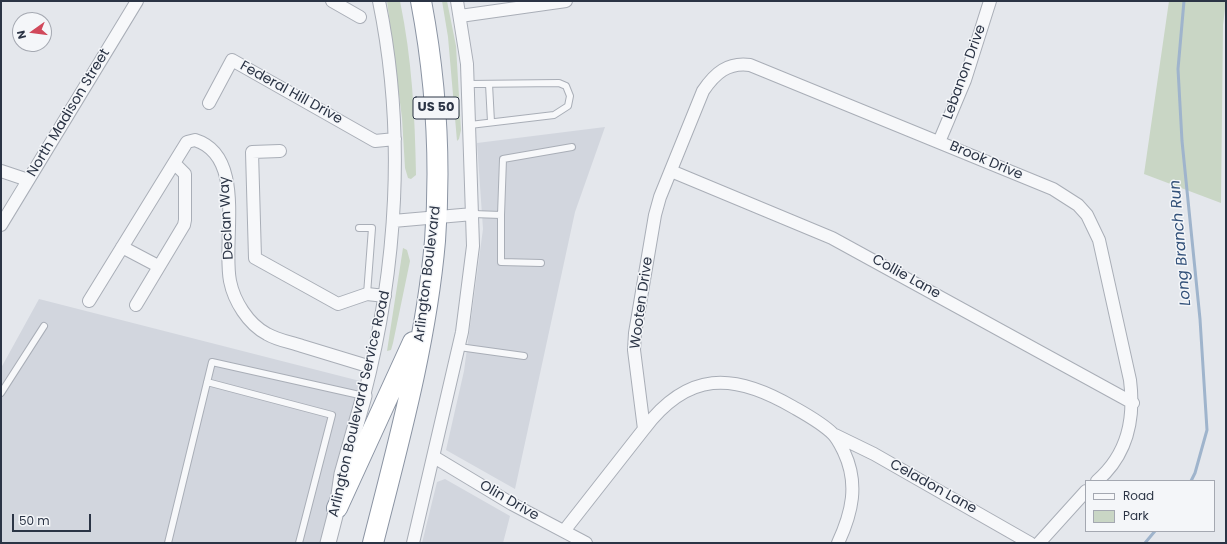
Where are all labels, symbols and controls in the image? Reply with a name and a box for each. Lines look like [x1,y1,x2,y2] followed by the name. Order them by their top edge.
[12,12,52,52] north arrow
[940,22,990,122] street label: Lebanon Drive
[13,29,30,41] text: N
[24,46,114,180] street label: North Madison Street
[237,58,345,128] street label: Federal Hill Drive
[413,97,459,119] road number: US 50
[947,138,1025,184] street label: Brook Drive
[216,176,238,260] street label: Declan Way
[1167,179,1195,307] water label: Long Branch Run
[411,205,445,343] street label: Arlington Boulevard
[869,251,943,303] street label: Collie Lane
[627,256,657,350] street label: Wooten Drive
[326,289,394,519] street label: Arlington Boulevard Service Road
[887,456,979,518] street label: Celadon Lane
[476,477,542,525] street label: Olin Drive
[1085,480,1215,532] legend
[1123,487,1154,504] text: Road
[14,506,93,532] scale bar
[1123,507,1149,524] text: Park
[19,512,50,529] text: 50 m

